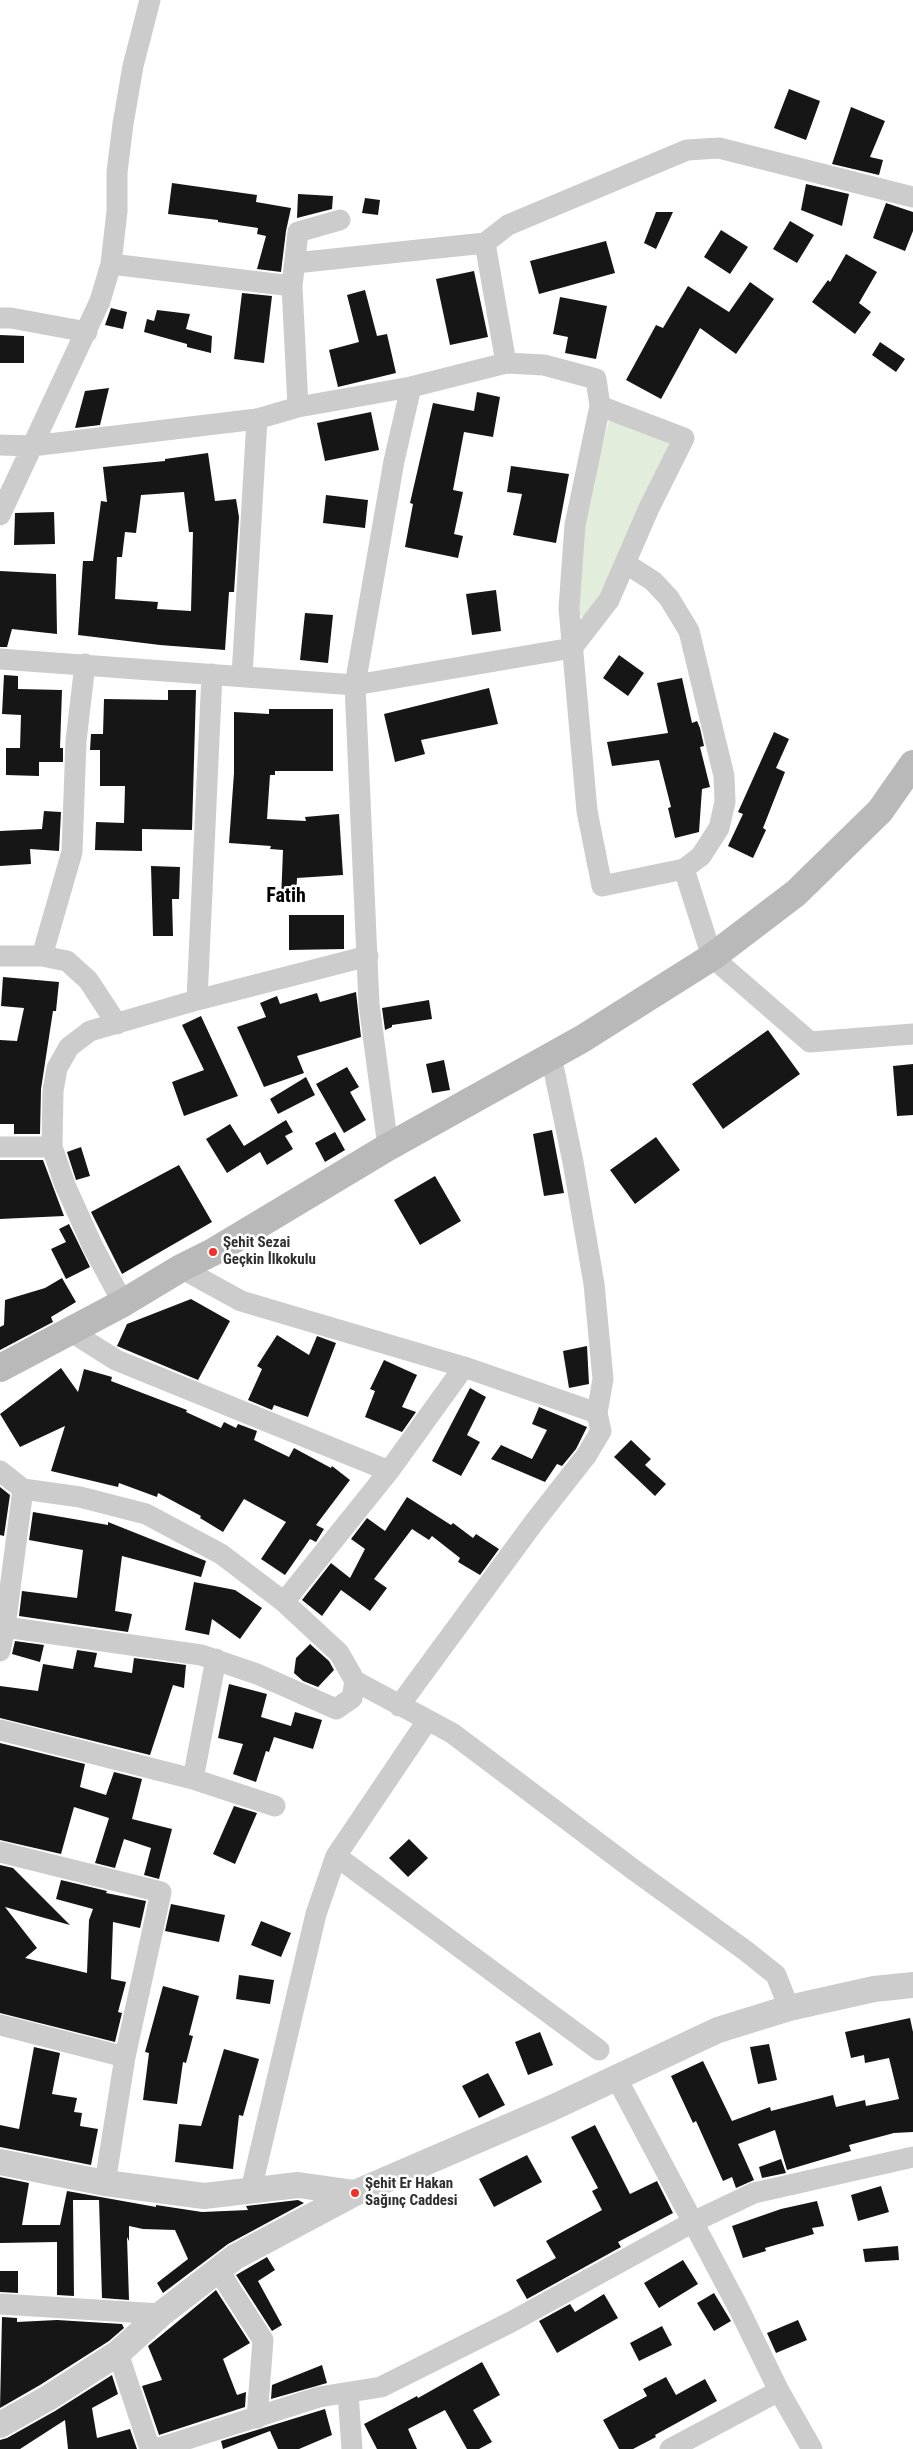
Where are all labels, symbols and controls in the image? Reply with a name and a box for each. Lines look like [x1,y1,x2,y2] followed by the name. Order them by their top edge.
[266,885,306,909] district label: Fatih
[223,1234,316,1269] place label: Şehit Sezai Geçkin İlkokulu
[207,1246,219,1258] marker: Şehit Sezai Geçkin İlkokulu
[365,2175,458,2210] place label: Şehit Er Hakan Sağınç Caddesi
[349,2187,361,2199] marker: Şehit Er Hakan Sağınç Caddesi

